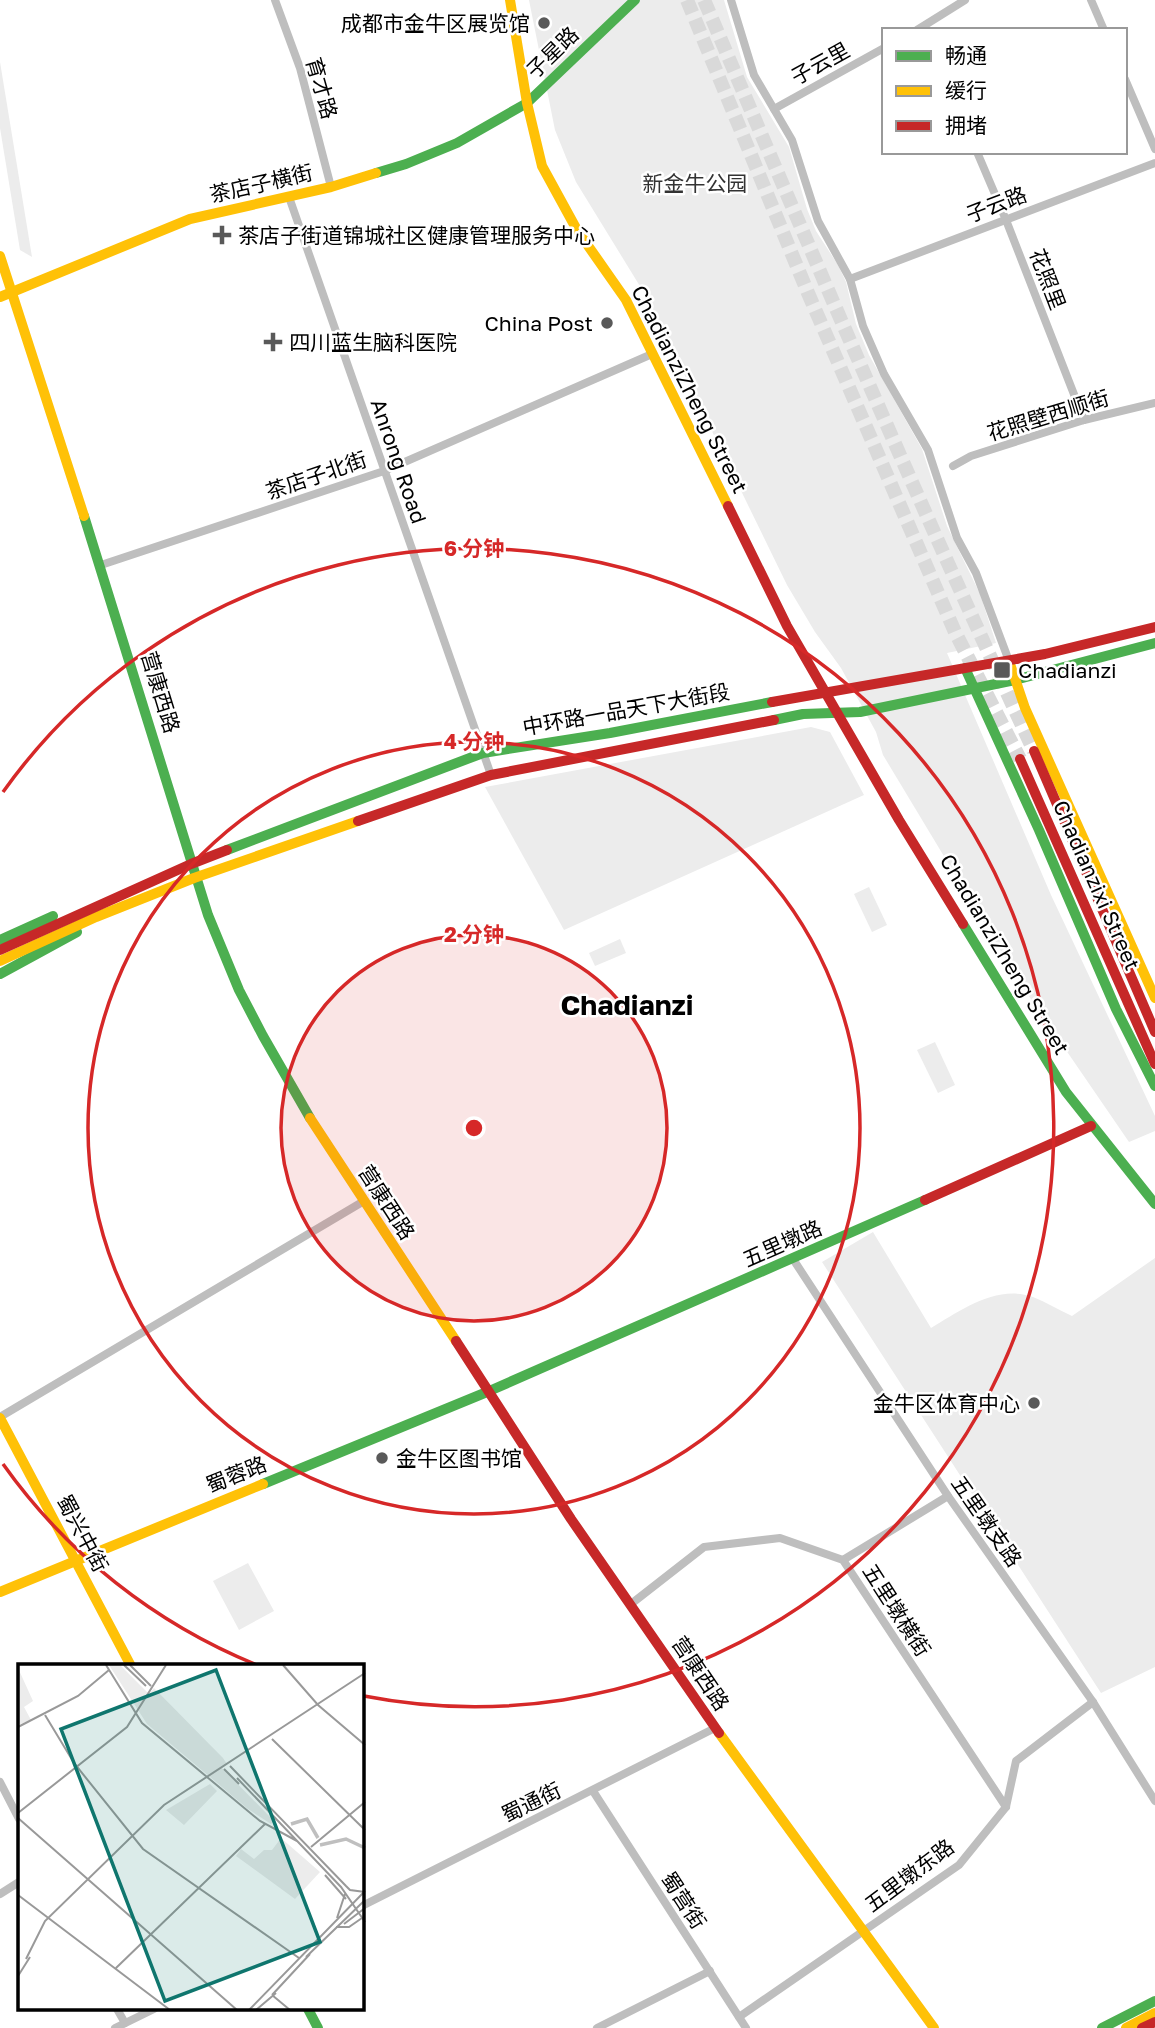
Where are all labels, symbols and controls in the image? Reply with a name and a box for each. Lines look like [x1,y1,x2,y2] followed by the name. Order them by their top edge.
[341,10,530,36] place label: 成都市金牛区展览馆
[536,15,552,31] marker: 成都市金牛区展览馆
[520,21,584,83] street label: 子星路
[882,28,1127,154] legend
[786,36,854,90] street label: 子云里
[945,42,987,68] text: 畅通
[301,54,343,122] street label: 育才路
[945,77,987,103] text: 缓行
[945,112,987,138] text: 拥堵
[207,159,315,207] street label: 茶店子横街
[643,170,748,196] park label: 新金牛公园
[962,181,1030,227] street label: 子云路
[238,222,595,248] place label: 茶店子街道锦城社区健康管理服务中心
[212,225,232,245] marker: 茶店子街道锦城社区健康管理服务中心
[1025,245,1071,313] street label: 花照里
[626,281,754,497] street label: ChadianziZheng Street
[484,310,593,336] place label: China Post
[599,315,615,331] marker: China Post
[289,329,457,355] place label: 四川蓝生脑科医院
[263,332,283,352] marker: 四川蓝生脑科医院
[984,384,1112,446] street label: 花照壁西顺街
[366,395,432,527] street label: Anrong Road
[262,446,370,504] street label: 茶店子北街
[444,535,504,561] text: 6 分钟
[136,648,186,736] street label: 营康西路
[1018,657,1117,683] place label: Chadianzi
[992,660,1012,680] marker: Chadianzi
[520,678,732,740] street label: 中环路一品天下大街段
[444,728,504,754] text: 4 分钟
[1048,796,1146,974] street label: Chadianzixi Street
[935,849,1075,1059] street label: ChadianziZheng Street
[444,921,504,947] text: 2 分钟
[560,988,694,1021] district label: Chadianzi
[462,1116,486,1140] centre of rings
[353,1160,421,1244] street label: 营康西路
[738,1214,826,1272] street label: 五里墩路
[873,1390,1020,1416] place label: 金牛区体育中心
[1026,1395,1042,1411] marker: 金牛区体育中心
[396,1445,522,1471] place label: 金牛区图书馆
[202,1450,270,1498] street label: 蜀蓉路
[374,1450,390,1466] marker: 金牛区图书馆
[946,1471,1028,1571] street label: 五里墩支路
[52,1490,114,1576] street label: 蜀兴中街
[858,1559,936,1661] street label: 五里墩横街
[667,1631,735,1715] street label: 营康西路
[18,1664,364,2010] inset map
[497,1777,565,1827] street label: 蜀通街
[859,1833,959,1917] street label: 五里墩东路
[656,1867,712,1933] street label: 蜀营街

